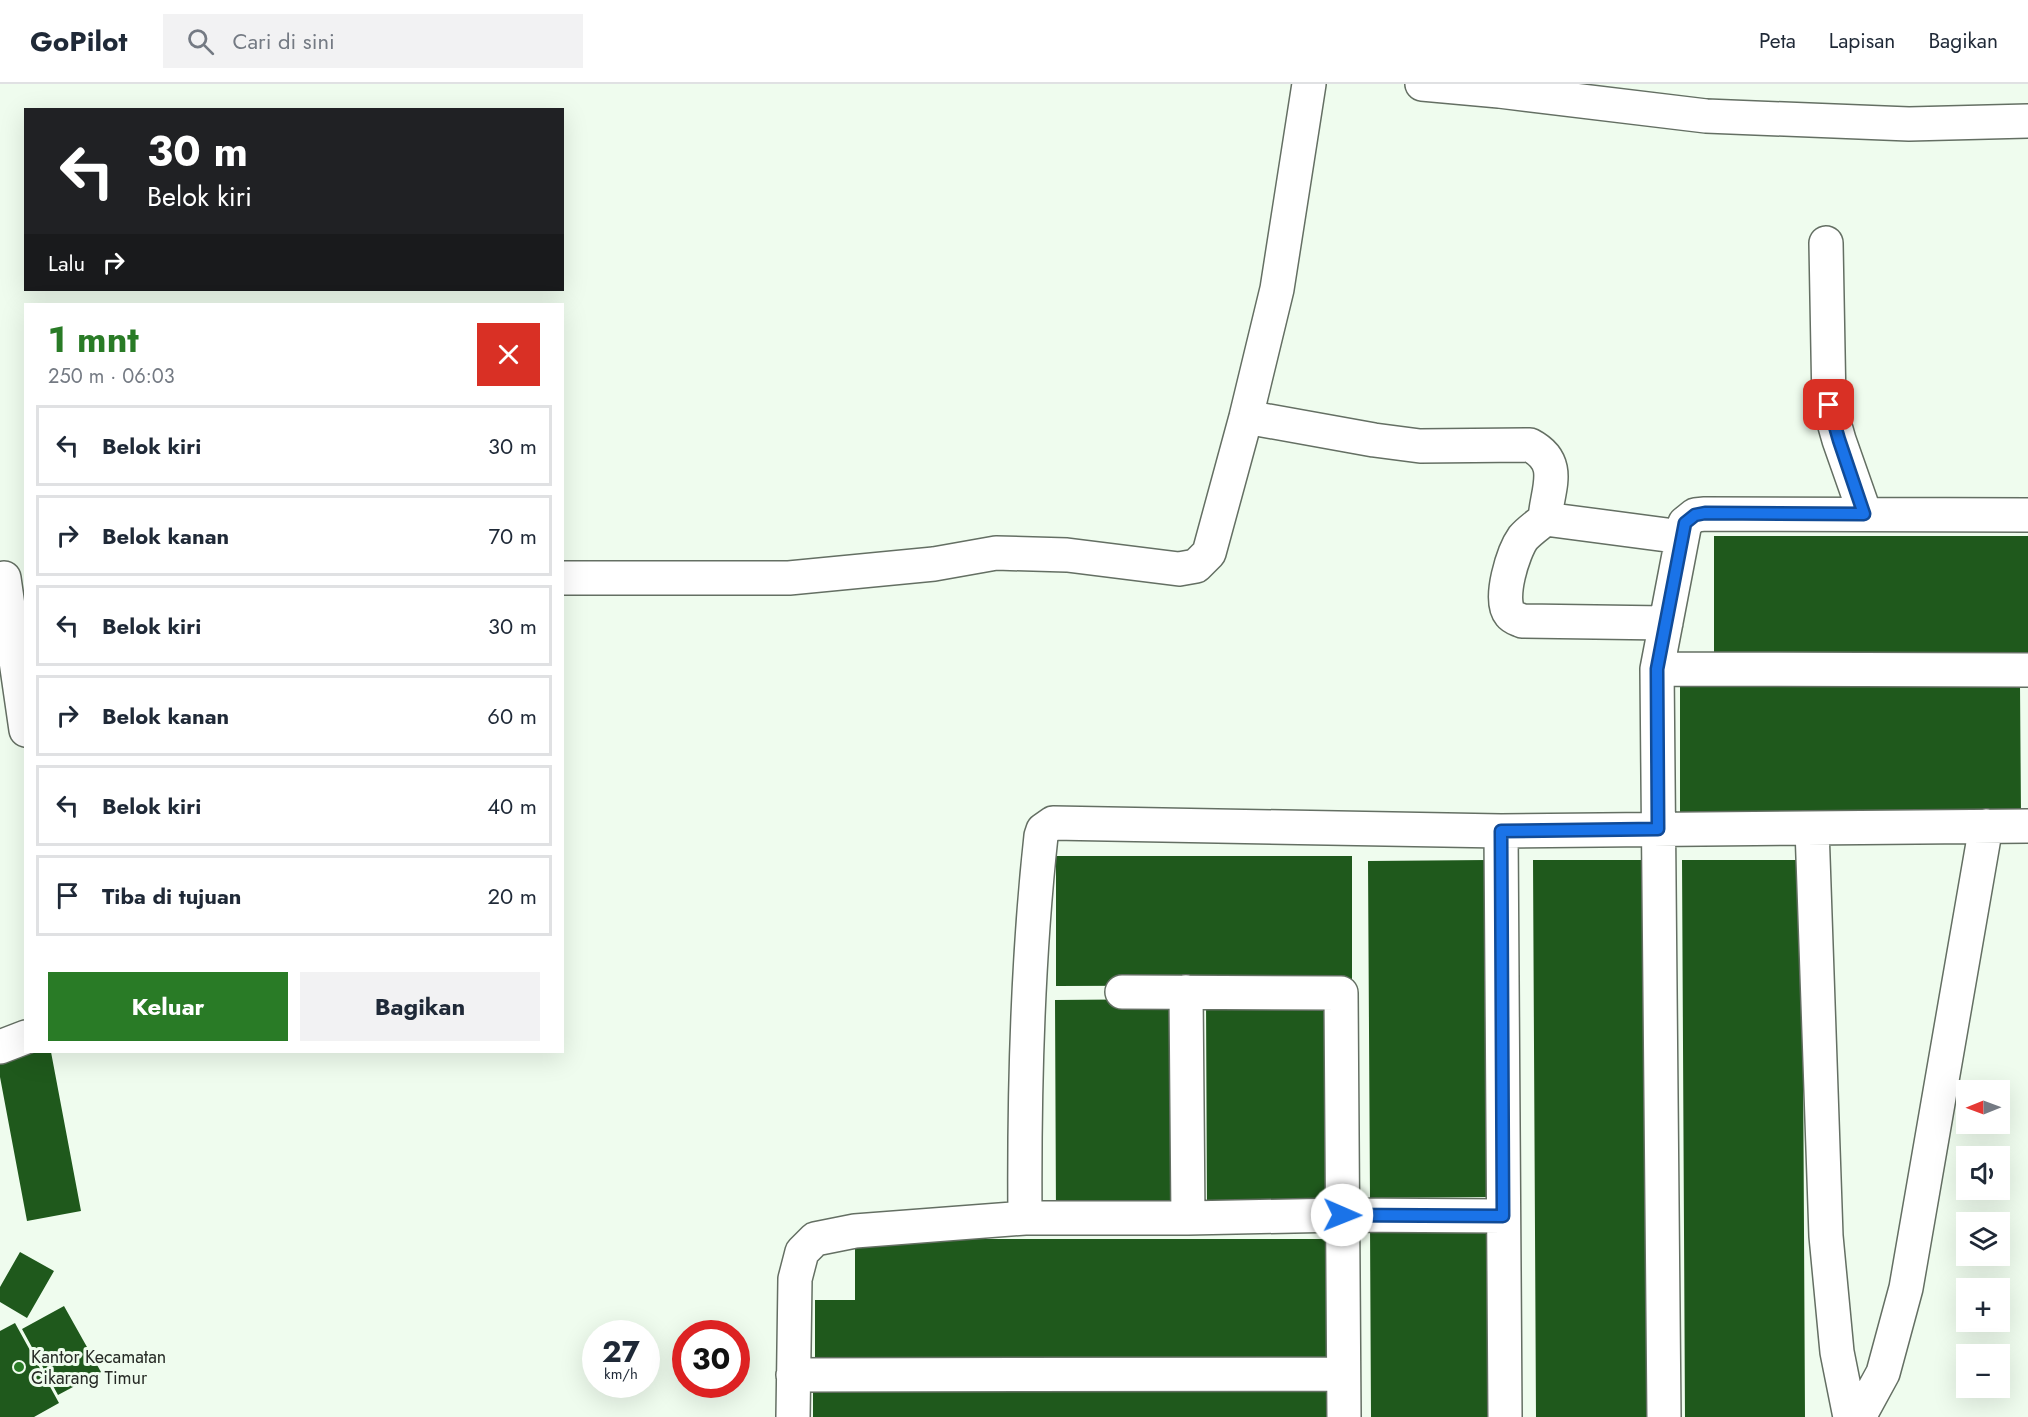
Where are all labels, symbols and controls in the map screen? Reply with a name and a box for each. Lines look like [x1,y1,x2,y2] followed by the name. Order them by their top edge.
[163,14,583,68] search box
[30,21,127,62] text: GoPilot
[184,25,217,58] icon: search
[232,25,335,57] text: Cari di sini
[1759,26,1796,56] text: Peta
[1829,26,1895,56] text: Lapisan
[1928,26,1998,56] text: Bagikan
[147,121,248,182] text: 30 m
[48,132,126,210] icon: left
[147,177,252,216] text: Belok kiri
[97,246,130,279] icon: right
[48,247,85,279] text: Lalu
[48,313,139,365] text: 1 mnt
[477,323,540,386] button: close
[48,362,175,391] text: 250 m · 06:03
[1803,379,1854,430] pin
[1812,388,1845,421] icon: arrive
[51,429,84,462] icon: left
[102,430,201,462] text: Belok kiri
[488,430,537,462] text: 30 m
[51,519,84,552] icon: right
[102,520,229,552] text: Belok kanan
[488,520,537,552] text: 70 m
[51,609,84,642] icon: left
[102,610,201,642] text: Belok kiri
[488,610,537,642] text: 30 m
[51,699,84,732] icon: right
[102,700,229,732] text: Belok kanan
[487,700,537,732] text: 60 m
[51,789,84,822] icon: left
[102,790,201,822] text: Belok kiri
[487,790,537,822] text: 40 m
[51,879,84,912] icon: arrive
[102,880,241,912] text: Tiba di tujuan
[488,880,537,912] text: 20 m
[48,972,288,1041] button: Keluar
[300,972,540,1041] button: Bagikan
[1956,1080,2010,1134] north arrow
[1956,1080,2010,1398] map controls
[1956,1146,2010,1200] button: sound
[1310,1183,1374,1247] position arrow
[1956,1212,2010,1266] button: layers
[1956,1278,2010,1332] button: +
[672,1320,750,1398] speed limit sign: 30
[602,1330,640,1373] text: 27
[31,1344,166,1391] place label: Kantor Kecamatan Cikarang Timur
[1956,1344,2010,1398] button: −
[12,1360,26,1374] marker: Kantor Kecamatan Cikarang Timur
[604,1363,638,1385] text: km/h

